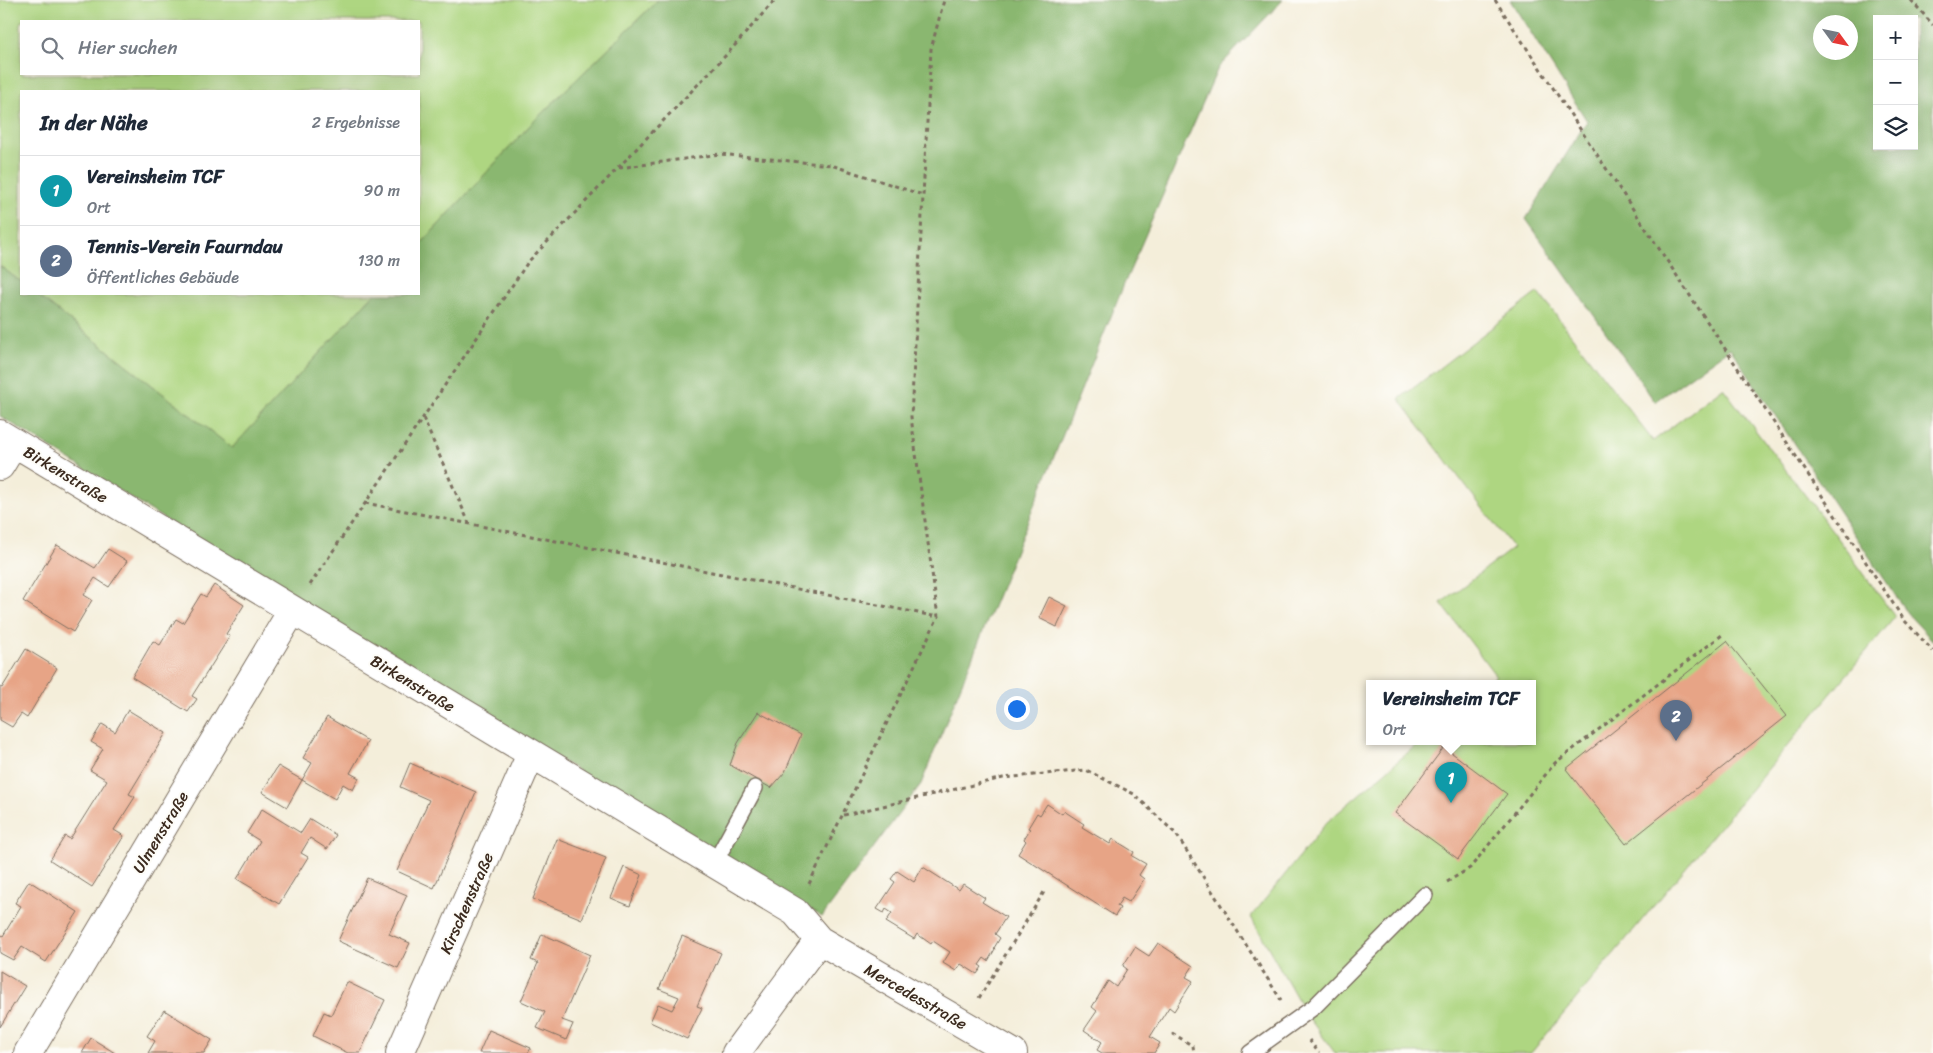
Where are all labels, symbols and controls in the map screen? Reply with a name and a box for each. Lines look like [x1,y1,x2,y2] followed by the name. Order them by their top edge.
[1813,15,1858,60] north arrow
[1873,15,1918,150] map controls
[1873,15,1918,60] button: +
[20,20,420,75] search box
[78,31,178,64] text: Hier suchen
[38,34,66,62] icon: search
[1873,60,1918,105] button: −
[40,104,148,142] text: In der Nähe
[1873,105,1918,150] button: layers
[312,108,400,137] text: 2 Ergebnisse
[87,160,224,193] text: Vereinsheim TCF
[53,176,59,205] text: 1
[364,176,400,205] text: 90 m
[87,193,111,222] text: Ort
[87,230,283,263] text: Tennis-Verein Faurndau
[51,246,61,275] text: 2
[358,246,400,275] text: 130 m
[87,263,239,292] text: Öffentliches Gebäude
[18,438,114,511] street label: Birkenstraße
[365,647,461,720] street label: Birkenstraße
[1366,680,1536,745] popup
[1383,682,1519,715] text: Vereinsheim TCF
[1004,696,1030,722] your location
[1660,700,1692,741] pin: 2
[1383,715,1407,744] text: Ort
[1435,762,1467,803] pin: 1
[124,785,197,879] street label: Ulmenstraße
[431,848,502,959] street label: Kirschenstraße
[859,955,973,1038] street label: Mercedesstraße

